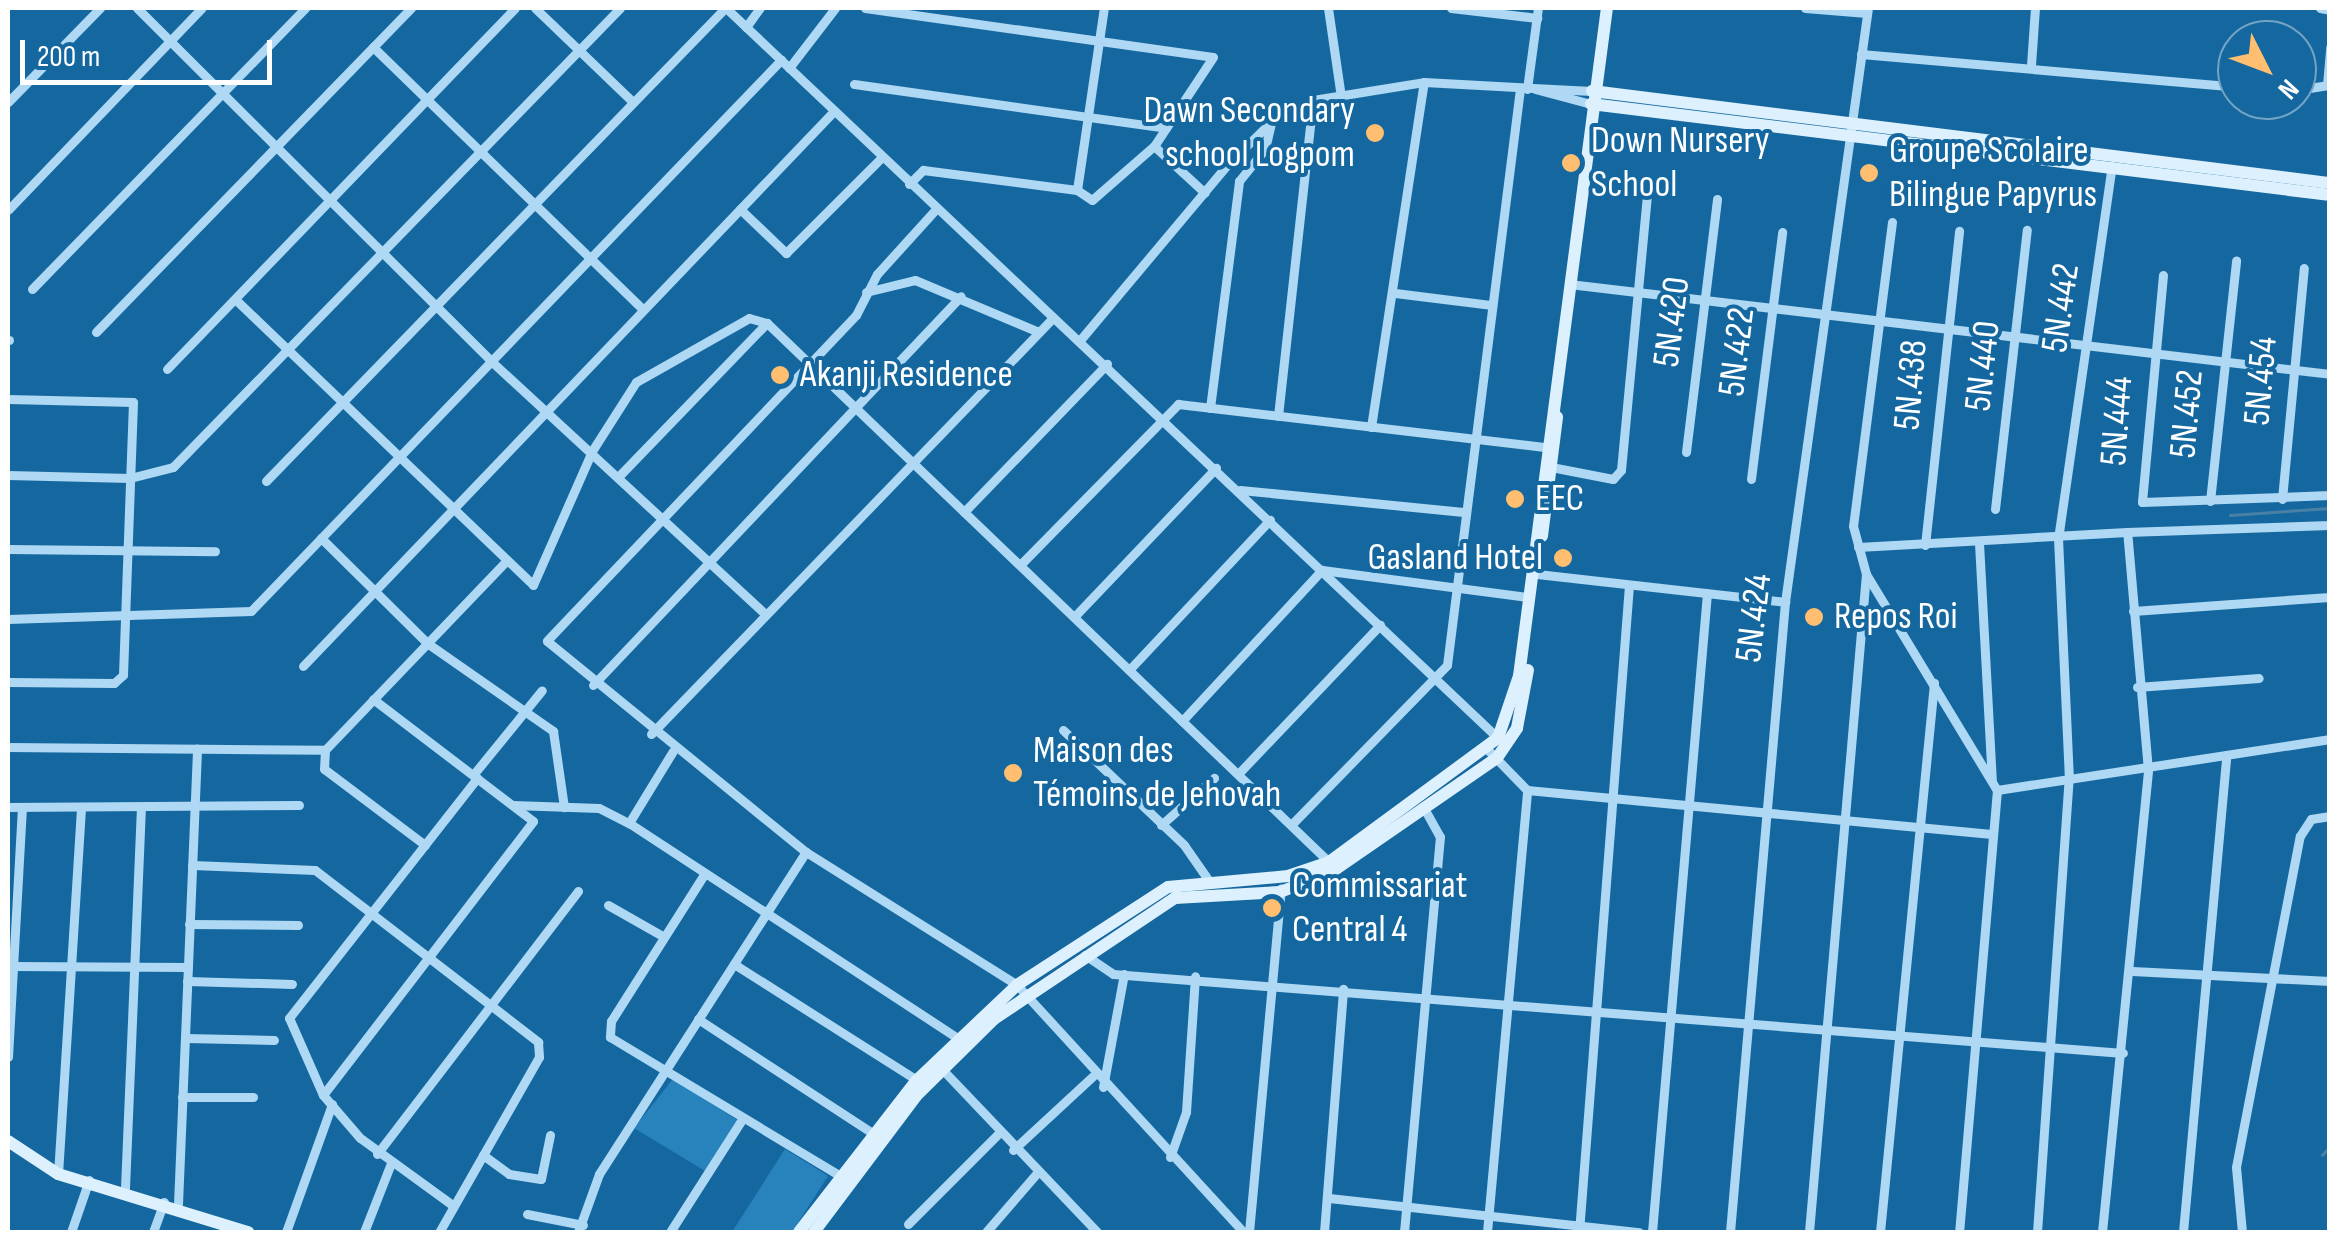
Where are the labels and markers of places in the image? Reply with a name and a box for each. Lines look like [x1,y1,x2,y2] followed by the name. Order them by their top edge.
[1144,88,1355,178] place label: Dawn Secondary school Logpom
[1591,118,1769,208] place label: Down Nursery School
[1364,122,1386,144] marker: Dawn Secondary school Logpom
[1889,128,2097,218] place label: Groupe Scolaire Bilingue Papyrus
[1560,152,1582,174] marker: Down Nursery School
[1858,162,1880,184] marker: Groupe Scolaire Bilingue Papyrus
[800,352,1013,398] place label: Akanji Residence
[769,364,791,386] marker: Akanji Residence
[1535,476,1584,522] place label: EEC
[1504,488,1526,510] marker: EEC
[1367,535,1543,581] place label: Gasland Hotel
[1552,547,1574,569] marker: Gasland Hotel
[1834,594,1957,640] place label: Repos Roi
[1803,606,1825,628] marker: Repos Roi
[1033,728,1281,818] place label: Maison des Témoins de Jehovah
[1002,762,1024,784] marker: Maison des Témoins de Jehovah
[1292,863,1467,952] place label: Commissariat Central 4
[1261,897,1283,919] marker: Commissariat Central 4

